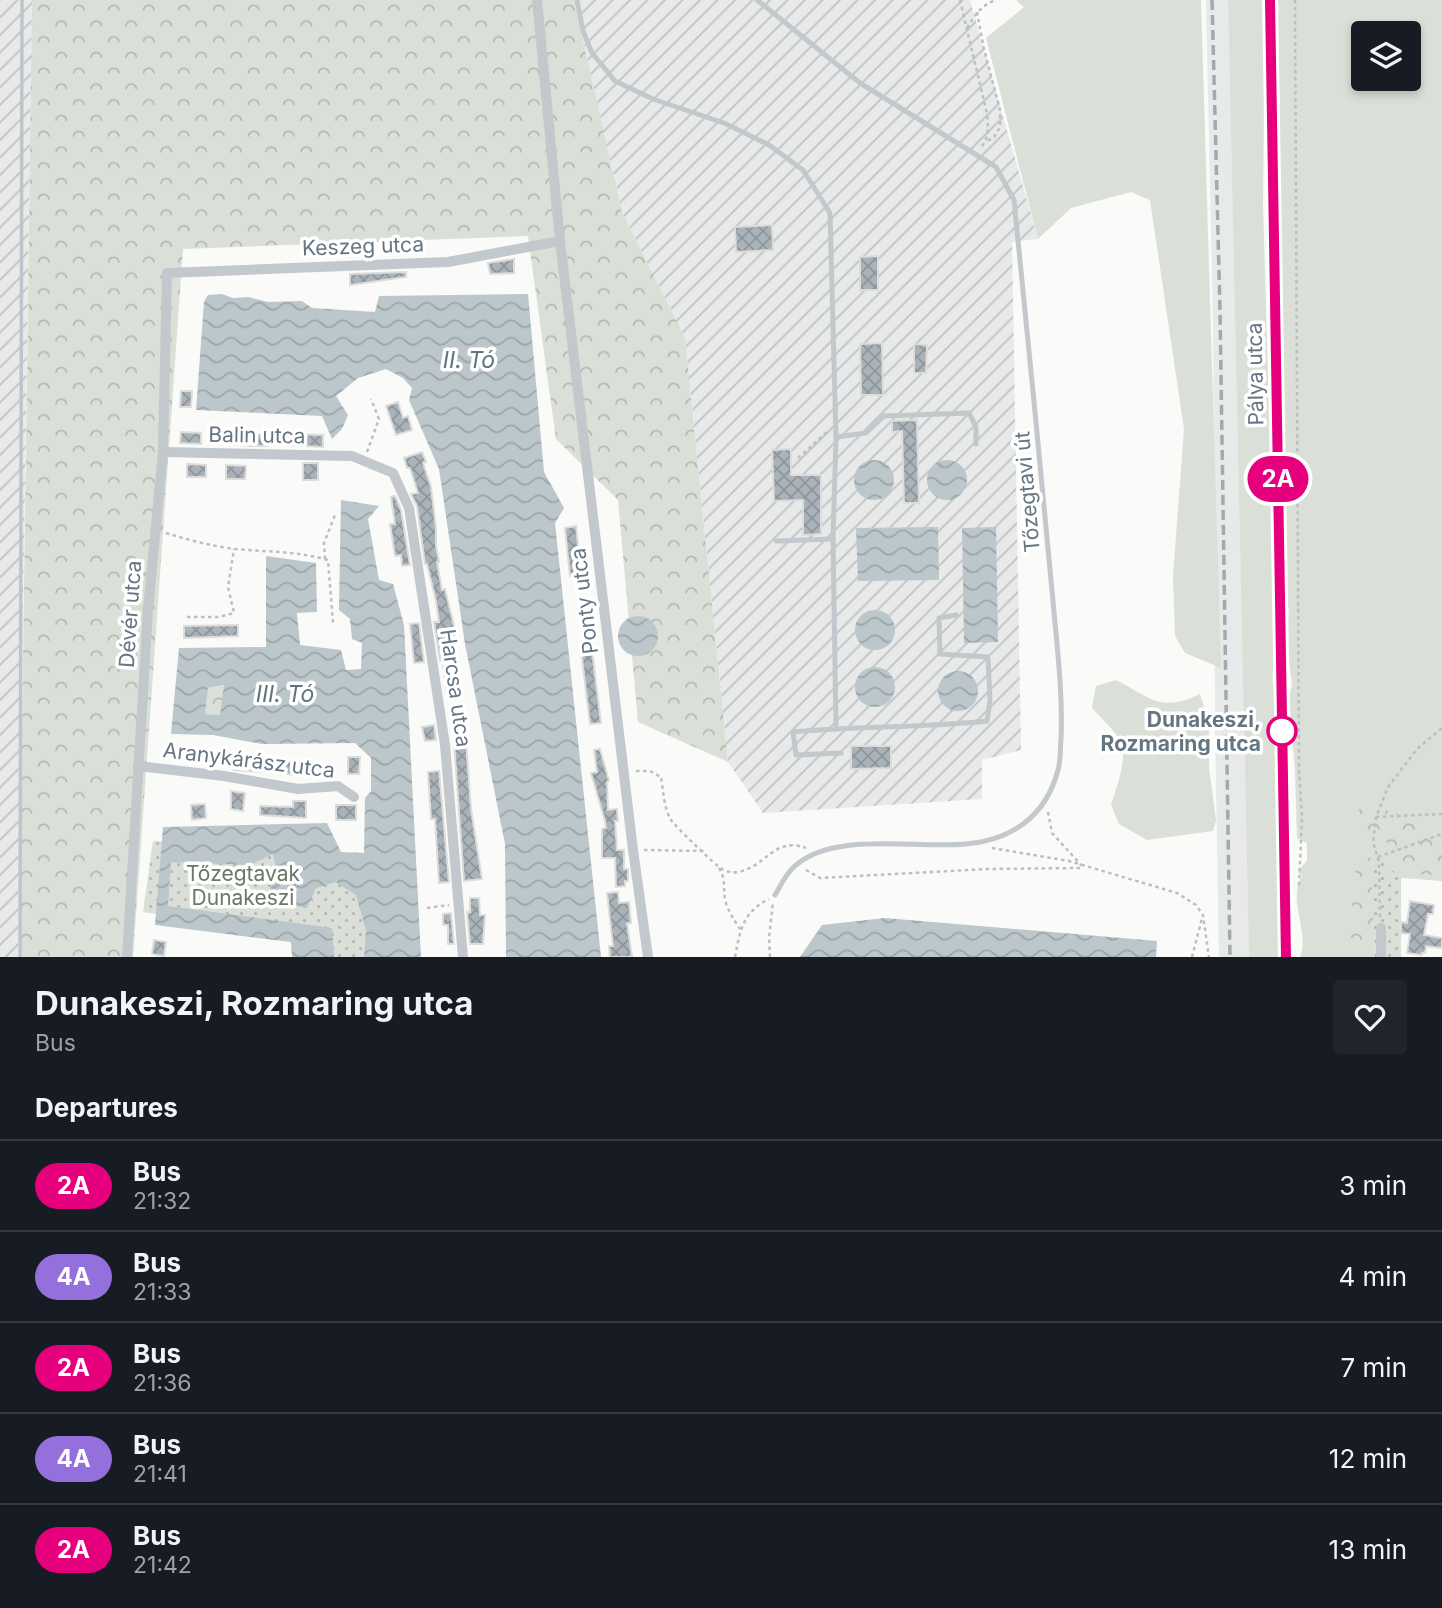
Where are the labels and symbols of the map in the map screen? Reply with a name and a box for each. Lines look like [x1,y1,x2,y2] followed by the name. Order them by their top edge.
[302,231,424,261] street label: Keszeg utca
[1242,322,1268,426] street label: Pálya utca
[443,346,495,374] water label: II. Tó
[208,422,306,448] street label: Balin utca
[1009,430,1045,553] street label: Tőzegtavi út
[1246,456,1310,502] line badge: 2A
[565,547,603,655] street label: Ponty utca
[114,560,146,668] street label: Dévér utca
[435,627,477,749] street label: Harcsa utca
[256,680,314,708] water label: III. Tó
[1101,707,1261,756] place label: Dunakeszi, Rozmaring utca
[1267,716,1297,746] marker: Dunakeszi, Rozmaring utca
[162,737,336,783] street label: Aranykárász utca
[186,861,301,910] park label: Tőzegtavak Dunakeszi

